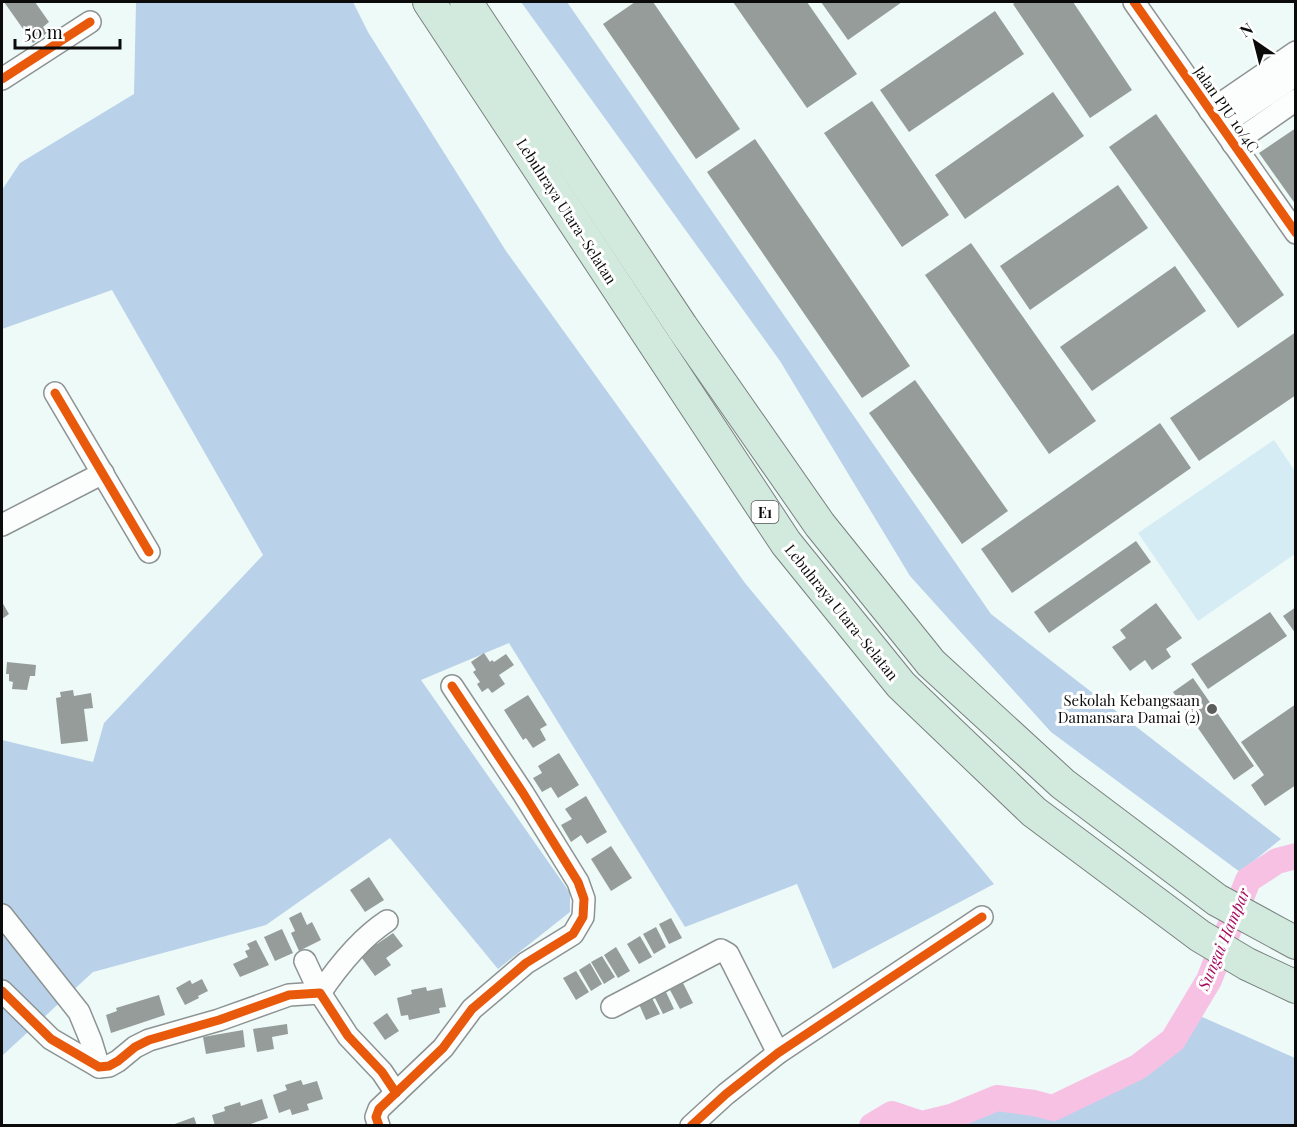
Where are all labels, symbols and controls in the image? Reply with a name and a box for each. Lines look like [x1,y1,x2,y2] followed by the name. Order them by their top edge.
[15,12,120,50] scale bar
[1225,12,1285,72] north arrow
[1235,17,1257,41] text: N
[24,20,63,44] text: 50 m
[1189,61,1264,156] street label: Jalan PJU 10/4C
[512,134,622,288] street label: Lebuhraya Utara–Selatan
[752,501,778,523] road number: E1
[781,540,903,684] street label: Lebuhraya Utara–Selatan
[1058,690,1200,727] place label: Sekolah Kebangsaan Damansara Damai (2)
[1205,702,1219,716] marker: Sekolah Kebangsaan Damansara Damai (2)
[1192,884,1254,994] water label: Sungai Hampar

